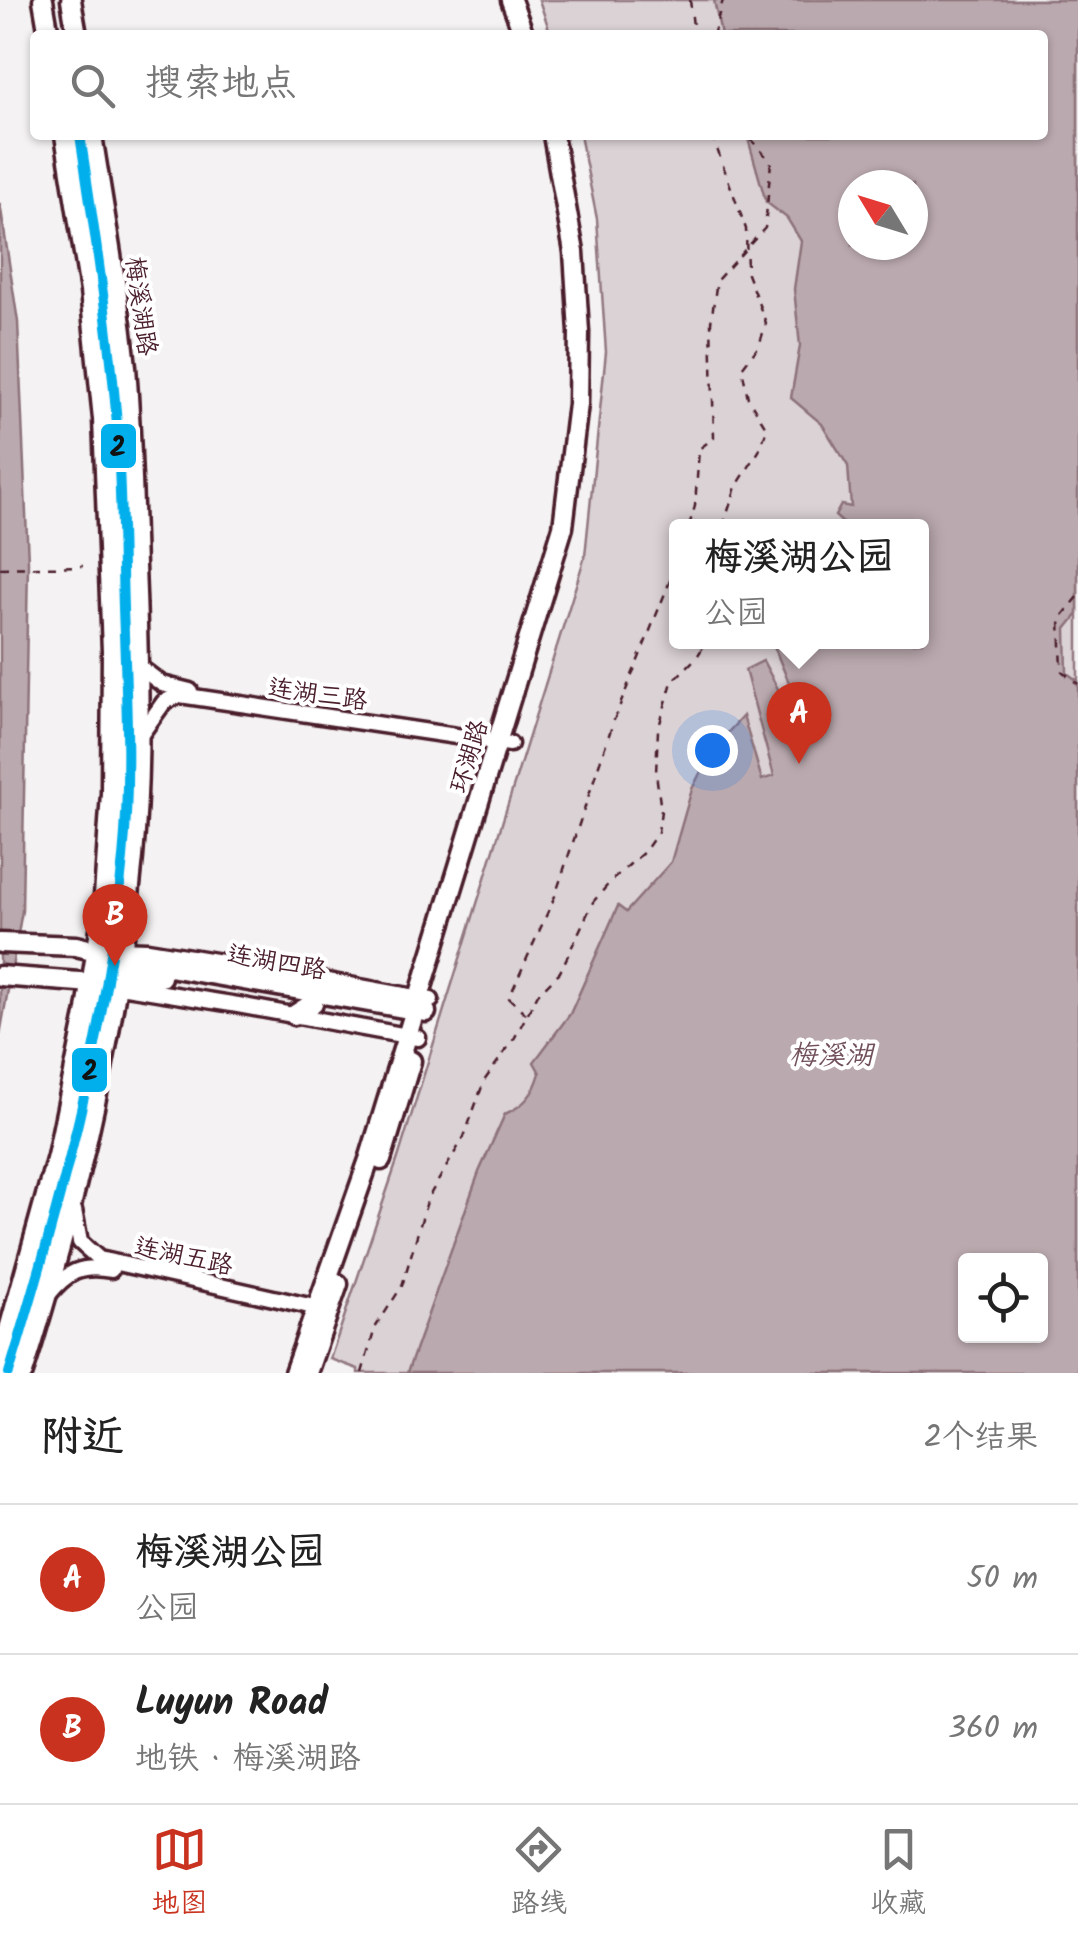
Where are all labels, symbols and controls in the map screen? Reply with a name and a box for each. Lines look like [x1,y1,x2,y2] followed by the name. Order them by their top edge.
[30,30,1048,140] search box
[145,55,297,115] text: 搜索地点
[65,58,120,113] icon: search
[838,170,928,260] north arrow
[113,254,167,359] street label: 梅溪湖路
[99,422,138,470] line badge: 2
[110,426,126,471] text: 2
[669,519,929,649] popup
[704,529,894,589] text: 梅溪湖公园
[704,589,768,640] text: 公园
[265,668,370,722] street label: 连湖三路
[766,682,832,764] pin: A
[440,715,500,798] street label: 环湖路
[687,725,738,776] your location
[82,884,148,966] pin: B
[224,935,329,991] street label: 连湖四路
[789,1034,876,1079] water label: 梅溪湖
[70,1046,109,1094] line badge: 2
[82,1050,98,1095] text: 2
[131,1227,237,1287] street label: 连湖五路
[958,1253,1048,1343] map controls
[958,1253,1048,1343] button: locate
[40,1405,124,1472] text: 附近
[923,1413,1038,1464] text: 2个结果
[135,1524,325,1584] text: 梅溪湖公园
[62,1554,83,1605] text: A
[967,1554,1038,1605] text: 50 m
[135,1584,199,1635] text: 公园
[135,1674,328,1734] text: Luyun Road
[63,1704,82,1755] text: B
[948,1704,1038,1755] text: 360 m
[135,1734,360,1785] text: 地铁 · 梅溪湖路
[152,1822,208,1927] tab: 地图
[511,1822,567,1927] tab: 路线
[870,1822,926,1927] tab: 收藏

